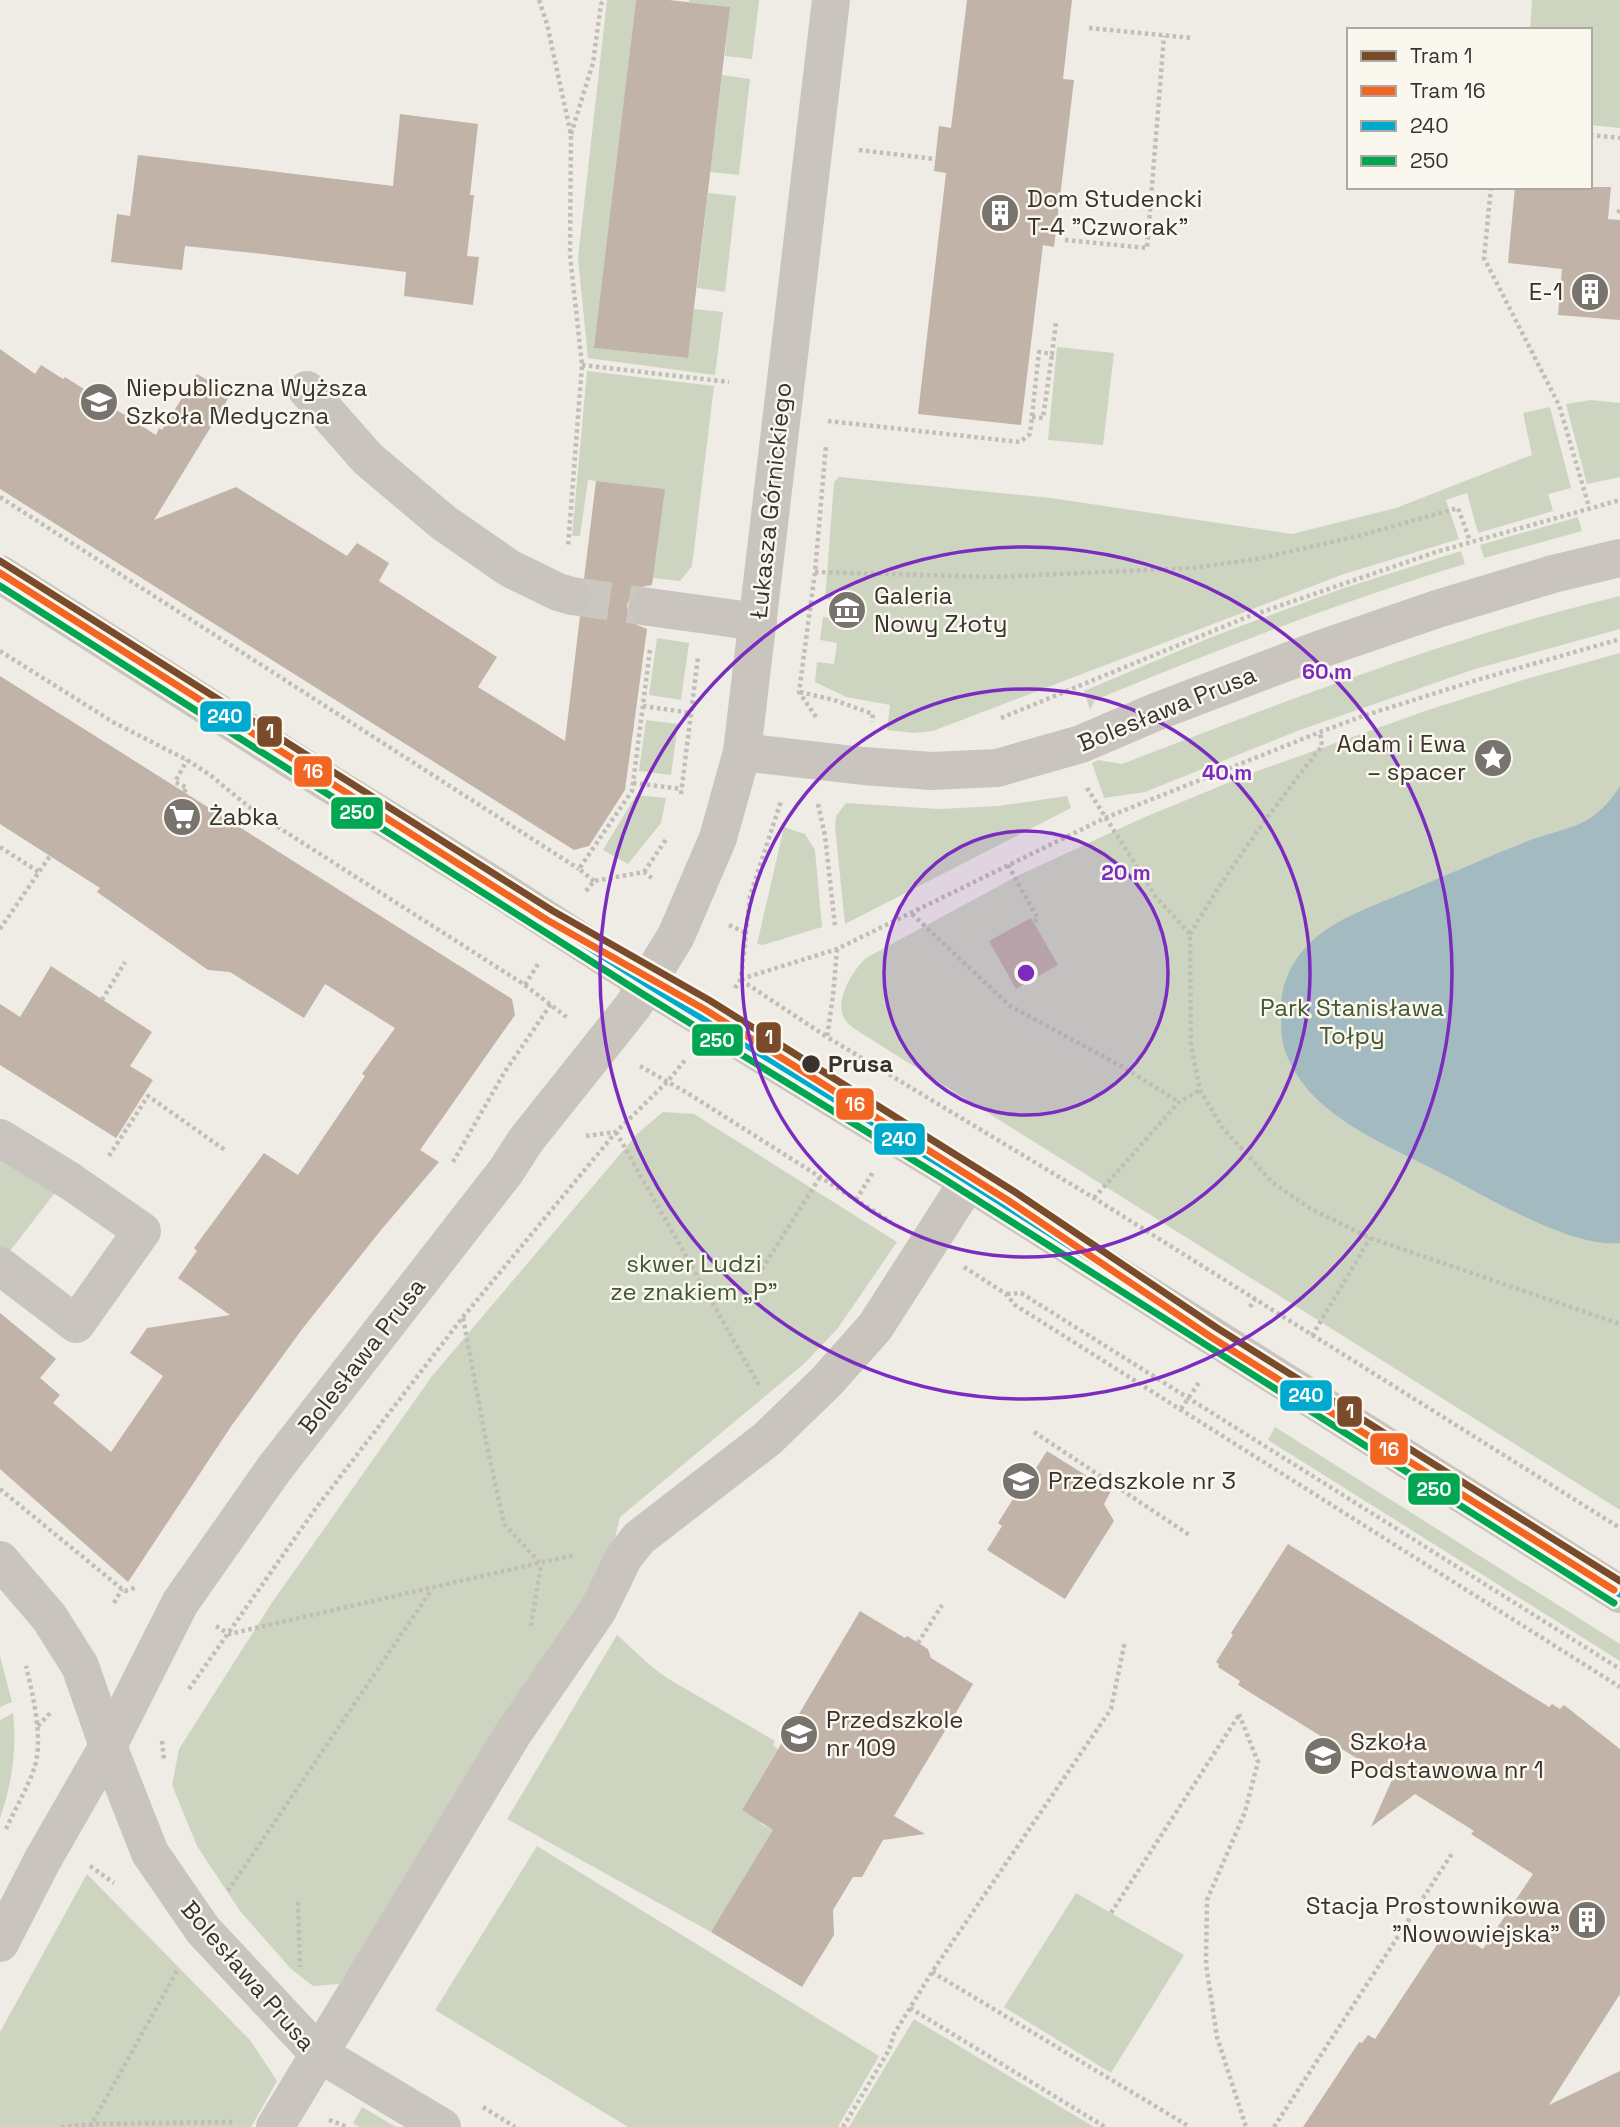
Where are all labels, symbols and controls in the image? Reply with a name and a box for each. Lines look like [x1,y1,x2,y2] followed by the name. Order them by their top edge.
[1347,28,1592,189] legend
[1410,42,1473,69] text: Tram 1
[1410,77,1485,104] text: Tram 16
[1410,112,1449,139] text: 240
[1410,147,1449,174] text: 250
[1027,183,1203,242] place label: Dom Studencki T-4 "Czworak"
[979,192,1021,234] building icon: Dom Studencki T-4 "Czworak"
[1569,271,1611,313] building icon: E-1
[1529,276,1563,307] place label: E-1
[126,372,368,431] place label: Niepubliczna Wyższa Szkoła Medyczna
[78,381,120,423] school or university icon: Niepubliczna Wyższa Szkoła Medyczna
[743,381,798,621] street label: Łukasza Górnickiego
[874,580,1007,639] place label: Galeria Nowy Złoty
[826,589,868,631] museum icon: Galeria Nowy Złoty
[1302,658,1352,685] text: 60 m
[1073,659,1261,758] street label: Bolesława Prusa
[199,700,252,733] line badge: 240
[207,704,243,729] text: 240
[256,715,283,748] line badge: 1
[266,719,274,744] text: 1
[1336,728,1466,787] place label: Adam i Ewa – spacer
[1472,737,1514,779] place icon: Adam i Ewa – spacer
[293,755,333,788] line badge: 16
[303,759,323,784] text: 16
[1202,759,1252,786] text: 40 m
[161,796,203,838] supermarket icon: Żabka
[330,796,384,830] line badge: 250
[340,800,375,825] text: 250
[209,801,279,832] place label: Żabka
[1101,859,1151,886] text: 20 m
[1014,961,1038,985] centre of rings
[1260,992,1444,1051] park label: Park Stanisława Tołpy
[755,1021,782,1054] line badge: 1
[691,1023,744,1057] line badge: 250
[765,1025,773,1050] text: 1
[700,1028,735,1053] text: 250
[828,1048,893,1079] place label: Prusa
[800,1053,822,1075] marker: Prusa
[835,1087,875,1121] line badge: 16
[845,1092,865,1117] text: 16
[873,1122,926,1156] line badge: 240
[881,1127,917,1152] text: 240
[610,1248,778,1307] park label: skwer Ludzi ze znakiem „P”
[291,1271,432,1440] street label: Bolesława Prusa
[1279,1379,1333,1412] line badge: 240
[1288,1383,1324,1408] text: 240
[1336,1395,1363,1428] line badge: 1
[1346,1399,1354,1424] text: 1
[1369,1432,1409,1466] line badge: 16
[1379,1437,1399,1462] text: 16
[1000,1460,1042,1502] school or university icon: Przedszkole nr 3
[1048,1465,1236,1496] place label: Przedszkole nr 3
[1407,1472,1461,1506] line badge: 250
[1417,1477,1452,1502] text: 250
[826,1704,964,1763] place label: Przedszkole nr 109
[778,1713,820,1755] school or university icon: Przedszkole nr 109
[1350,1726,1544,1785] place label: Szkoła Podstawowa nr 1
[1302,1735,1344,1777] school or university icon: Szkoła Podstawowa nr 1
[1306,1890,1560,1949] place label: Stacja Prostownikowa "Nowowiejska"
[175,1894,322,2057] street label: Bolesława Prusa
[1566,1899,1608,1941] building icon: Stacja Prostownikowa "Nowowiejska"

